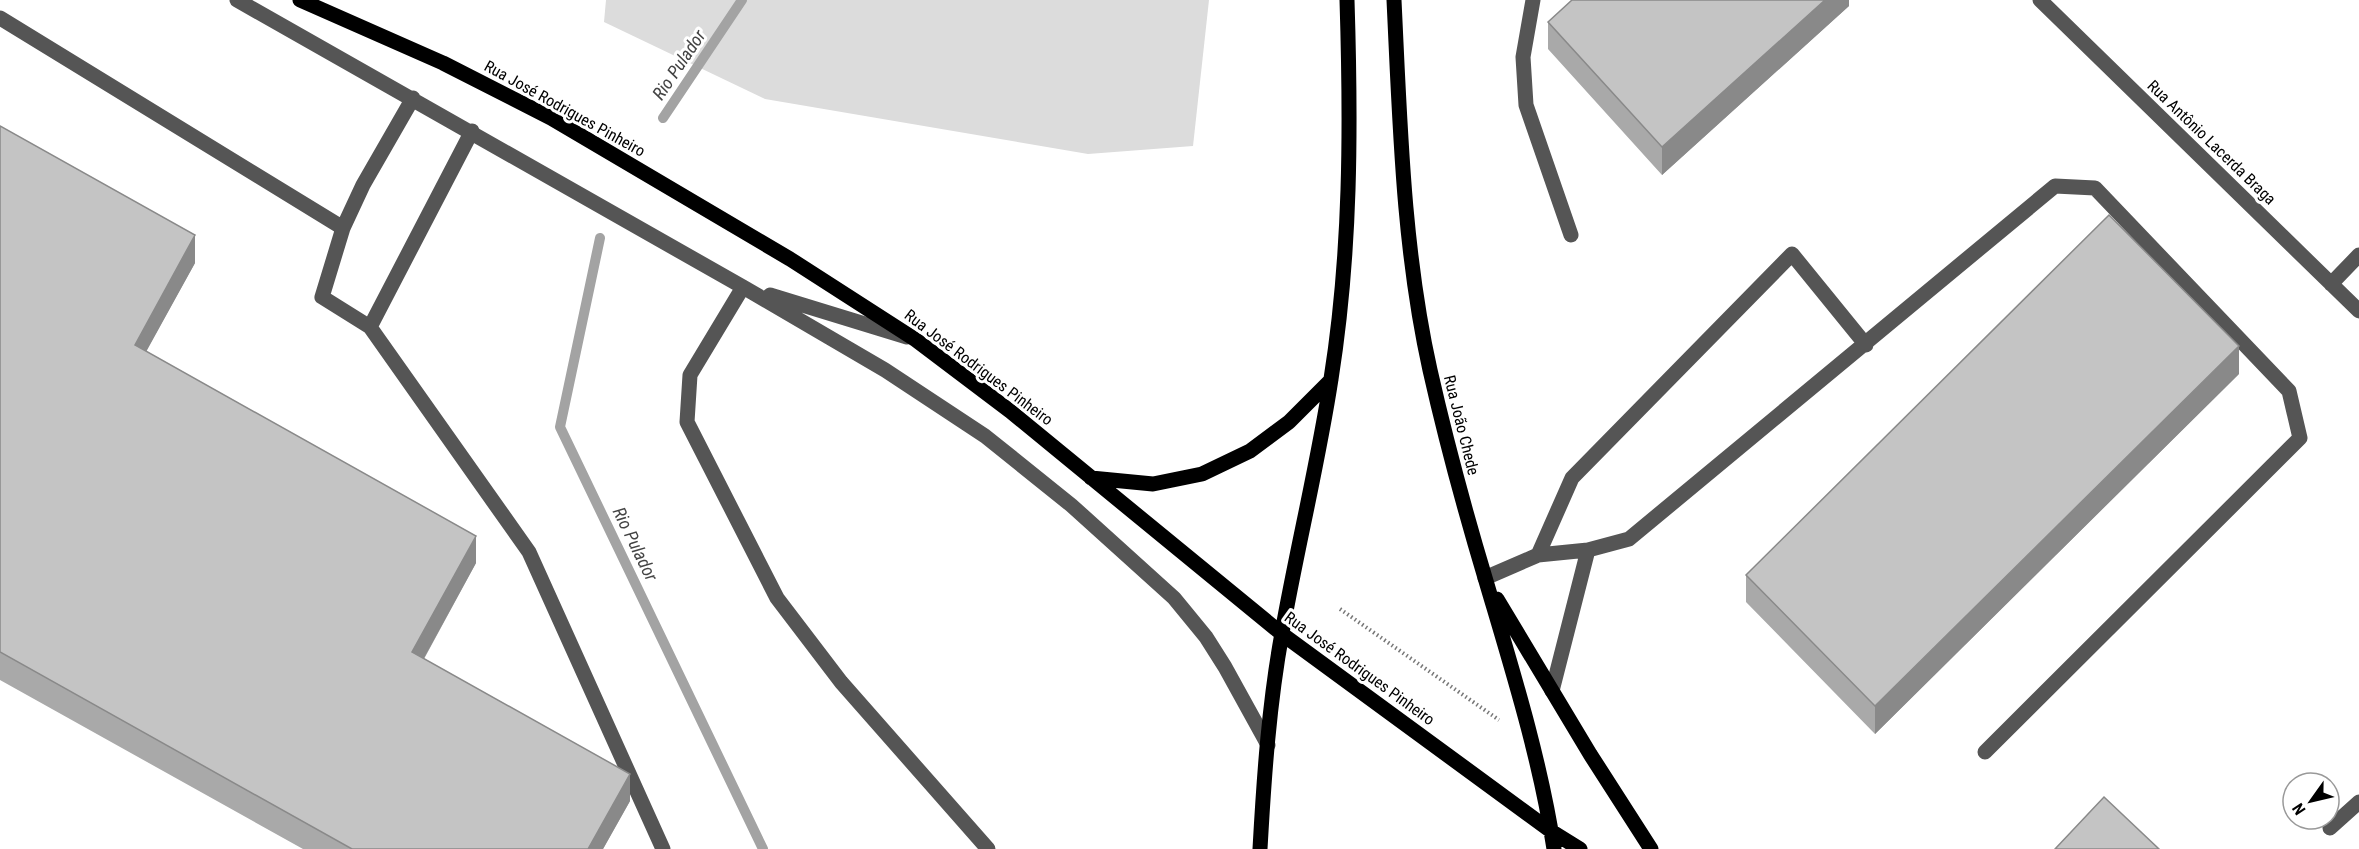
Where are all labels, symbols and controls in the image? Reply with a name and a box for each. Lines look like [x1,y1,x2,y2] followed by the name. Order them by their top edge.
[648,25,710,103] water label: Rio Pulador
[481,56,648,161] street label: Rua José Rodrigues Pinheiro
[2144,76,2280,209] street label: Rua Antônio Lacerda Braga
[901,305,1057,429] street label: Rua José Rodrigues Pinheiro
[1440,373,1483,477] street label: Rua João Chede
[609,504,663,585] water label: Rio Pulador
[1281,608,1438,729] street label: Rua José Rodrigues Pinheiro
[2281,771,2341,831] north arrow
[2288,800,2310,818] text: N

